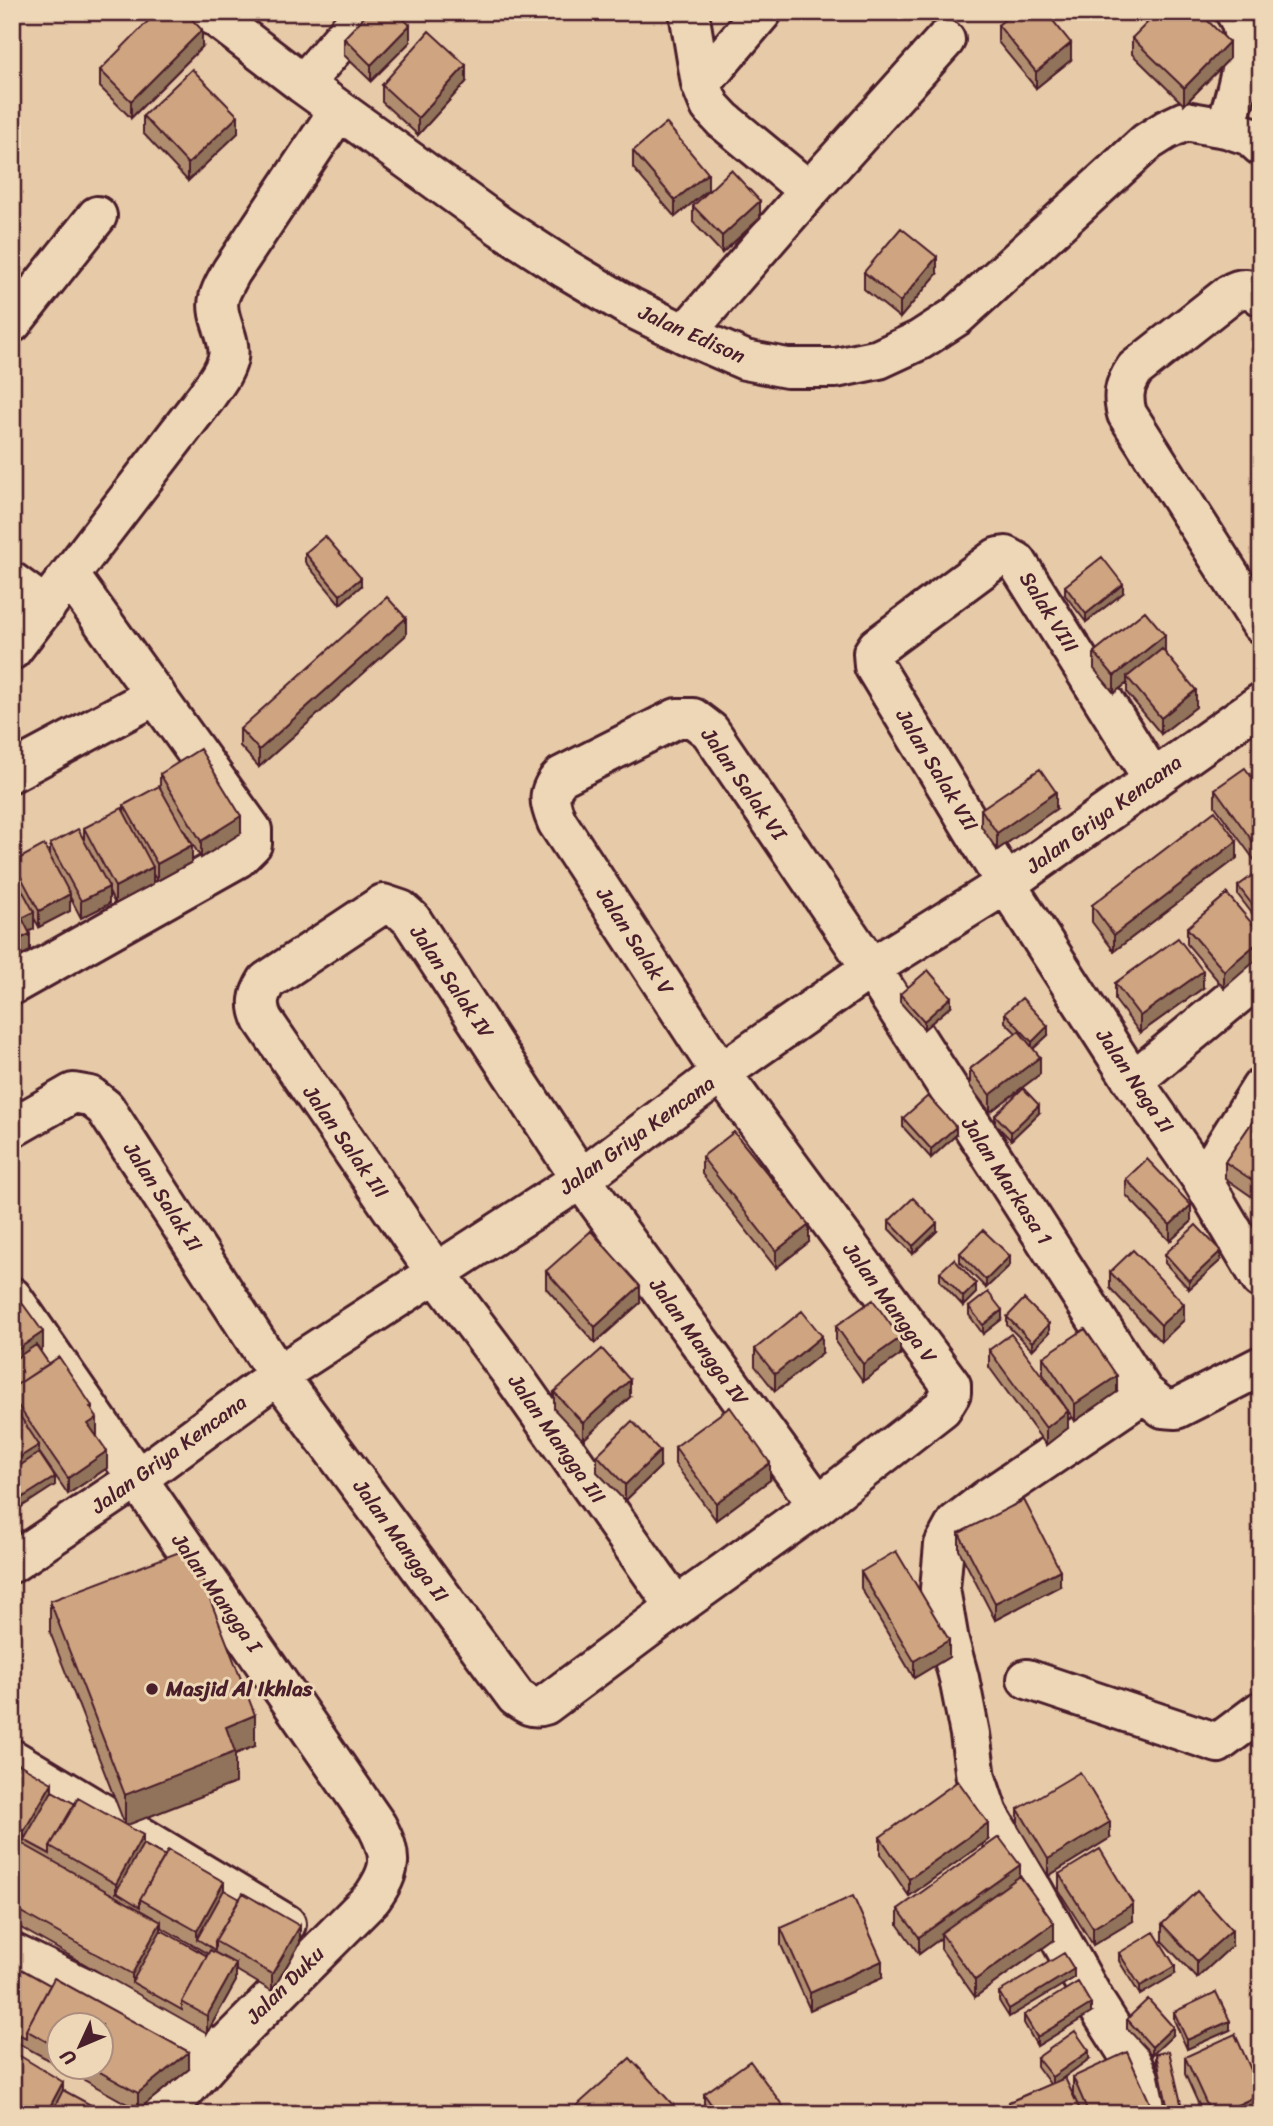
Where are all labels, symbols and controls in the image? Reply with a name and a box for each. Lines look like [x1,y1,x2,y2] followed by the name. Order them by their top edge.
[631,293,752,375] street label: Jalan Edison
[1009,564,1089,661] street label: Salak VIII
[885,700,989,839] street label: Jalan Salak VII
[690,718,798,850] street label: Jalan Salak VI
[1017,744,1191,885] street label: Jalan Griya Kencana
[585,878,685,1004] street label: Jalan Salak V
[399,916,505,1048] street label: Jalan Salak IV
[1085,1020,1185,1142] street label: Jalan Naga II
[550,1065,724,1206] street label: Jalan Griya Kencana
[292,1076,400,1207] street label: Jalan Salak III
[950,1108,1063,1253] street label: Jalan Markasa 1
[112,1133,213,1260] street label: Jalan Salak II
[832,1233,948,1373] street label: Jalan Mangga V
[638,1269,759,1415] street label: Jalan Mangga IV
[497,1365,616,1513] street label: Jalan Mangga III
[82,1384,256,1525] street label: Jalan Griya Kencana
[342,1470,459,1611] street label: Jalan Mangga II
[161,1524,273,1662] street label: Jalan Mangga I
[165,1670,313,1708] place label: Masjid Al Ikhlas
[144,1681,160,1697] marker: Masjid Al Ikhlas
[236,1936,334,2034] street label: Jalan Duku
[46,2010,116,2080] north arrow
[51,2040,84,2073] text: U

